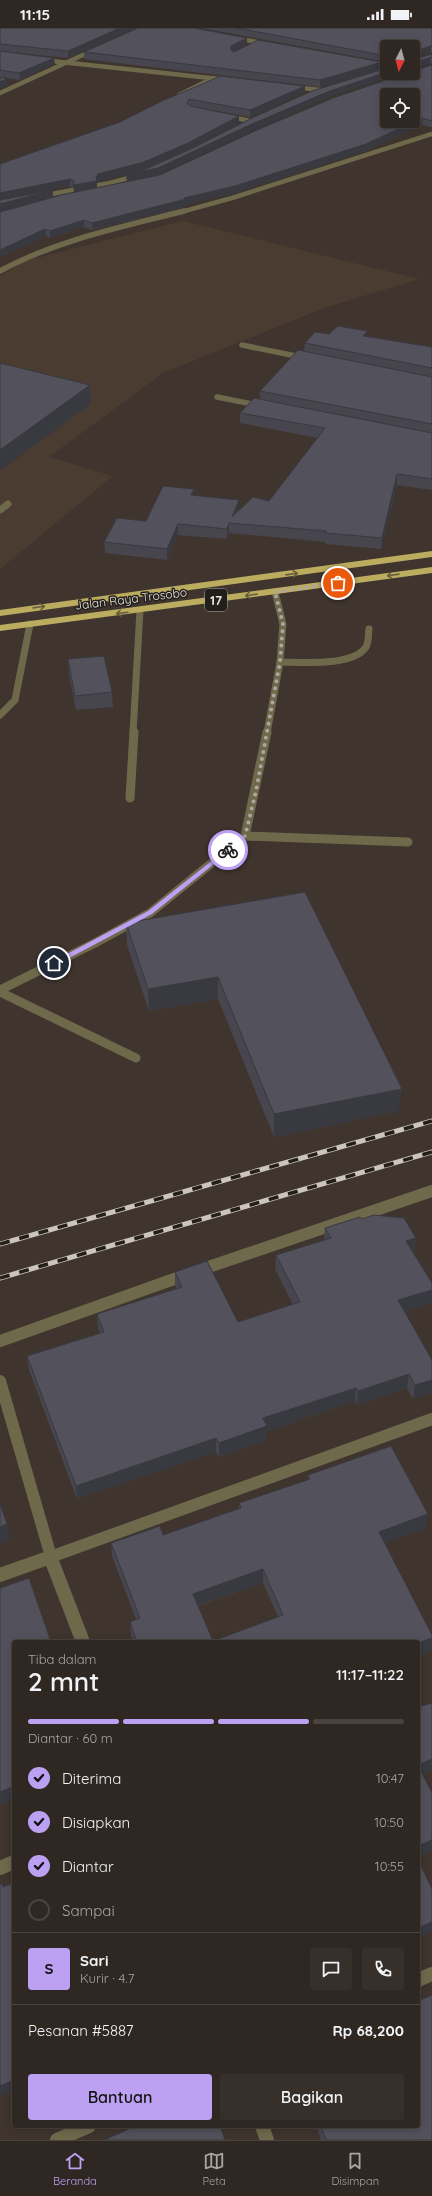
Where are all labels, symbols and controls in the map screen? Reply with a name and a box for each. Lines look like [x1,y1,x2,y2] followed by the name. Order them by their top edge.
[20,5,50,24] text: 11:15
[380,40,420,80] north arrow
[380,40,420,128] map controls
[380,88,420,128] button: locate
[321,566,355,600] pin
[286,570,299,578] one-way arrow
[387,571,400,579] one-way arrow
[327,572,349,594] icon: bag
[74,584,188,613] street label: Jalan Raya Trosobo
[205,589,227,611] road number: 17
[245,591,258,599] one-way arrow
[32,603,45,611] one-way arrow
[116,609,129,616] one-way arrow
[208,830,248,870] courier
[217,839,239,861] icon: bike
[37,946,71,980] pin
[43,952,65,974] icon: home
[28,1651,96,1667] text: Tiba dalam
[28,1665,99,1698] text: 2 mnt
[336,1665,404,1684] text: 11:17–11:22
[28,1730,113,1746] text: Diantar · 60 m
[28,1767,50,1789] icon: check
[62,1769,121,1788] text: Diterima
[376,1770,404,1786] text: 10:47
[28,1811,50,1833] icon: check
[62,1813,130,1832] text: Disiapkan
[374,1814,404,1830] text: 10:50
[28,1855,50,1877] icon: check
[62,1857,114,1876] text: Diantar
[375,1858,404,1874] text: 10:55
[62,1901,115,1920] text: Sampai
[310,1948,352,1990] button: chat
[362,1948,404,1990] button: phone
[80,1951,108,1970] text: Sari
[45,1959,53,1978] text: S
[80,1970,134,1986] text: Kurir · 4.7
[28,2021,133,2040] text: Pesanan #5887
[332,2021,404,2040] text: Rp 68,200
[28,2074,212,2120] button: Bantuan
[220,2074,404,2120] button: Bagikan
[53,2150,97,2188] tab: Beranda
[203,2150,226,2188] tab: Peta
[332,2150,379,2188] tab: Disimpan

